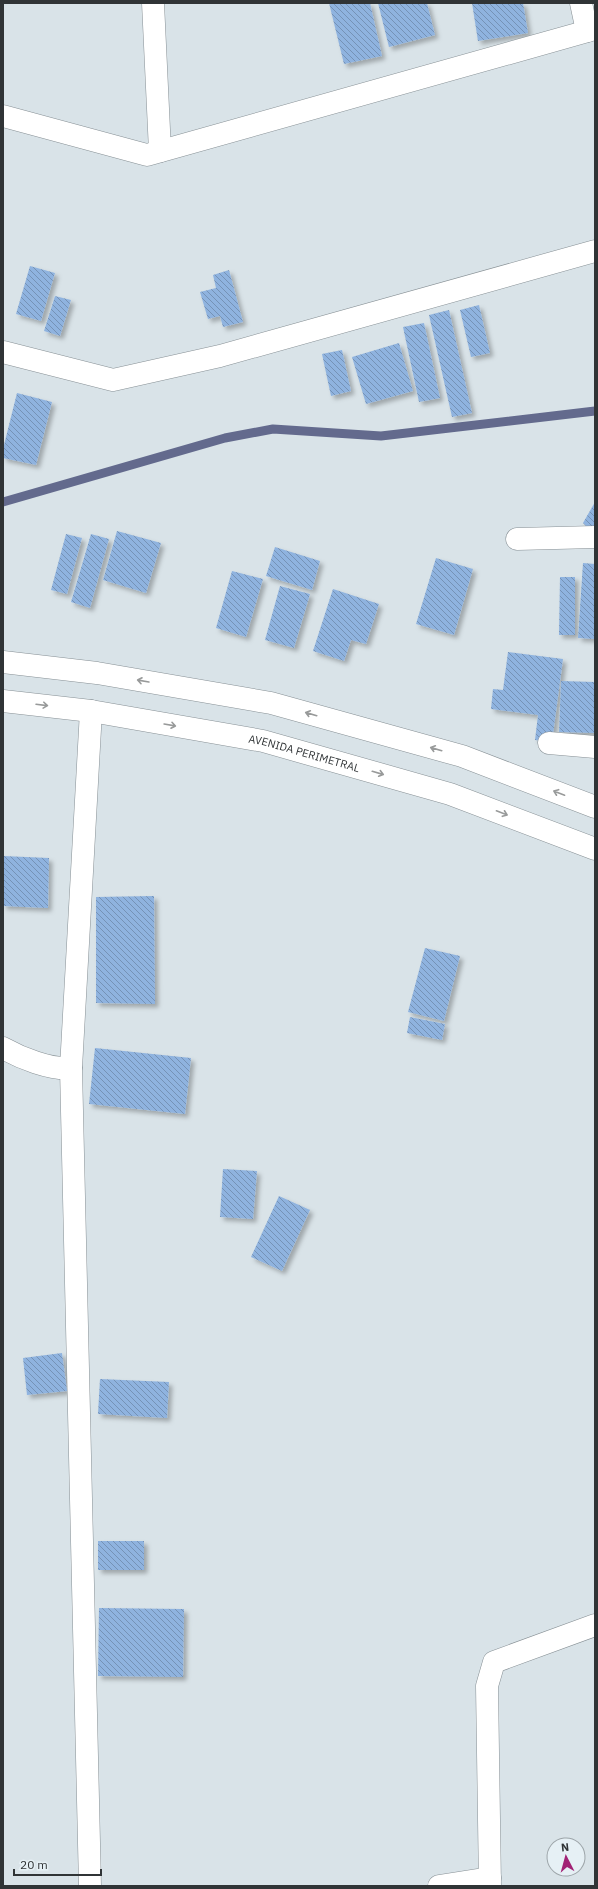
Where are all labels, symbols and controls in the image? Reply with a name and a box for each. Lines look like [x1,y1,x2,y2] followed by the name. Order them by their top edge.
[137,676,150,684] one-way arrow
[35,702,48,709] one-way arrow
[305,710,318,717] one-way arrow
[163,721,176,729] one-way arrow
[248,732,362,775] street label: AVENIDA PERIMETRAL
[430,745,443,752] one-way arrow
[372,770,385,778] one-way arrow
[553,789,565,797] one-way arrow
[495,810,507,818] one-way arrow
[546,1837,586,1877] north arrow
[560,1840,570,1854] text: N
[14,1851,101,1877] scale bar
[20,1857,48,1872] text: 20 m

